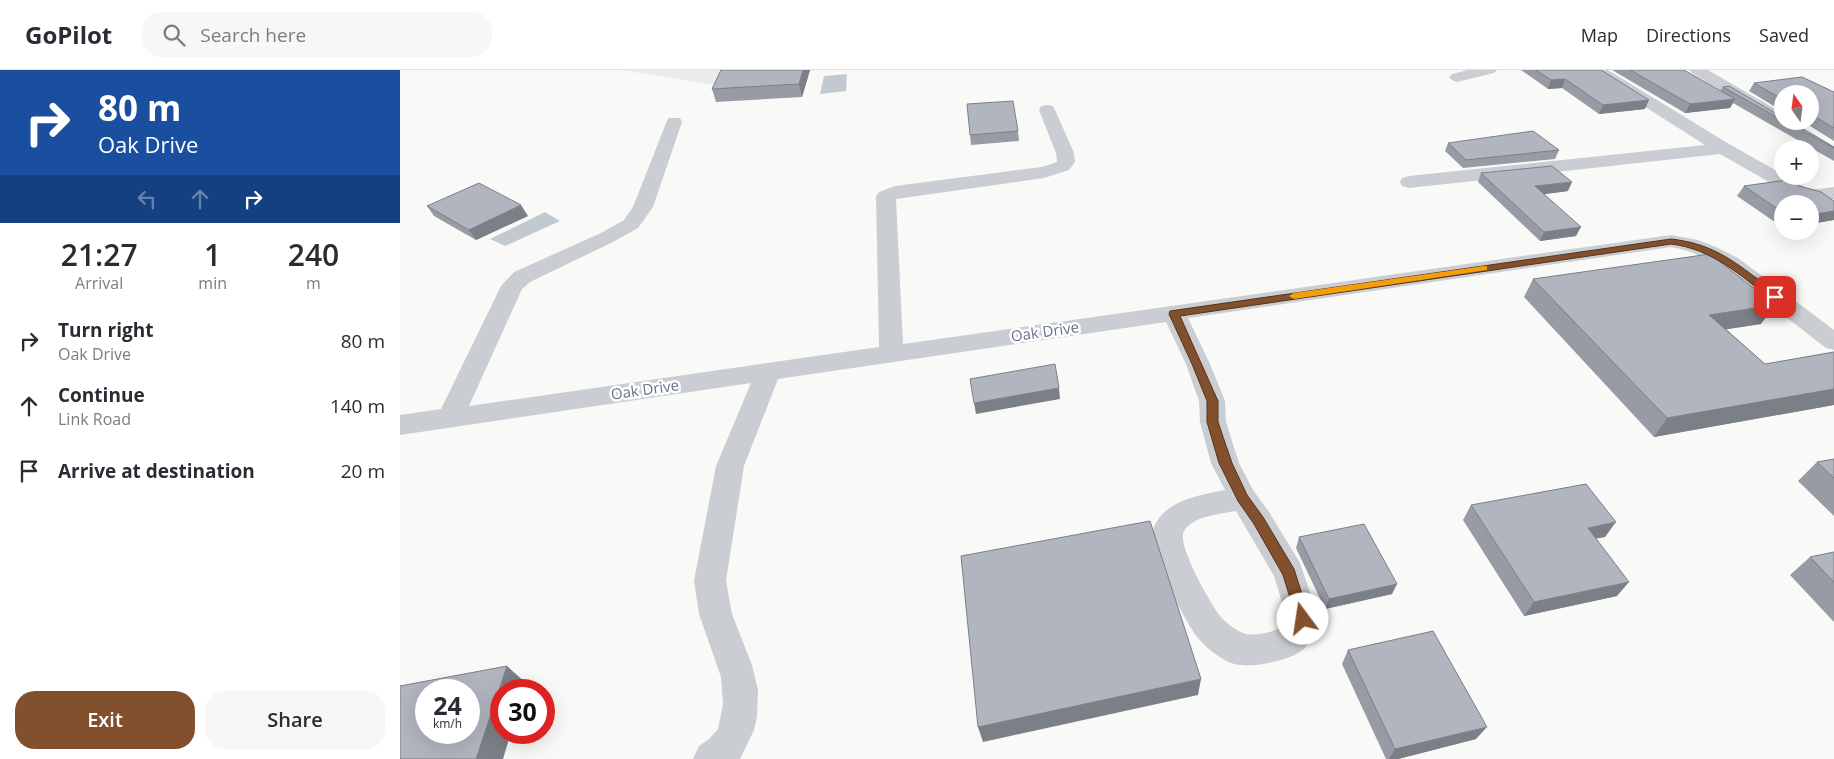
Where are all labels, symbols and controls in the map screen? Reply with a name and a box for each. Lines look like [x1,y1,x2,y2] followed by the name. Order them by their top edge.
[142,12,492,57] search box
[25,18,112,51] text: GoPilot
[160,21,188,49] icon: search
[200,22,306,48] text: Search here
[1581,23,1618,47] text: Map
[1646,23,1731,47] text: Directions
[1759,23,1809,47] text: Saved
[98,84,181,131] text: 80 m
[1774,85,1819,130] north arrow
[1774,85,1819,240] map controls
[15,90,80,155] icon: right
[98,129,198,159] text: Oak Drive
[1774,140,1819,185] button: +
[133,185,161,213] icon: left
[186,185,214,213] icon: ahead
[239,185,267,213] icon: right
[1774,195,1819,240] button: −
[61,234,138,275] text: 21:27
[204,234,221,275] text: 1
[288,234,339,275] text: 240
[75,272,123,294] text: Arrival
[198,272,227,294] text: min
[306,272,321,294] text: m
[1754,276,1796,318] pin
[1761,283,1789,311] icon: arrive
[1010,316,1080,346] street label: Oak Drive
[58,317,153,343] text: Turn right
[15,327,43,355] icon: right
[341,328,385,354] text: 80 m
[58,343,131,365] text: Oak Drive
[610,374,680,404] street label: Oak Drive
[58,382,145,408] text: Continue
[15,392,43,420] icon: ahead
[330,393,385,419] text: 140 m
[58,408,131,430] text: Link Road
[15,457,43,485] icon: arrive
[58,458,255,484] text: Arrive at destination
[341,458,385,484] text: 20 m
[1276,592,1328,644] position arrow
[490,679,555,744] speed limit sign: 30
[433,688,462,722] text: 24
[15,691,195,749] button: Exit
[205,691,385,749] button: Share
[433,715,462,732] text: km/h

